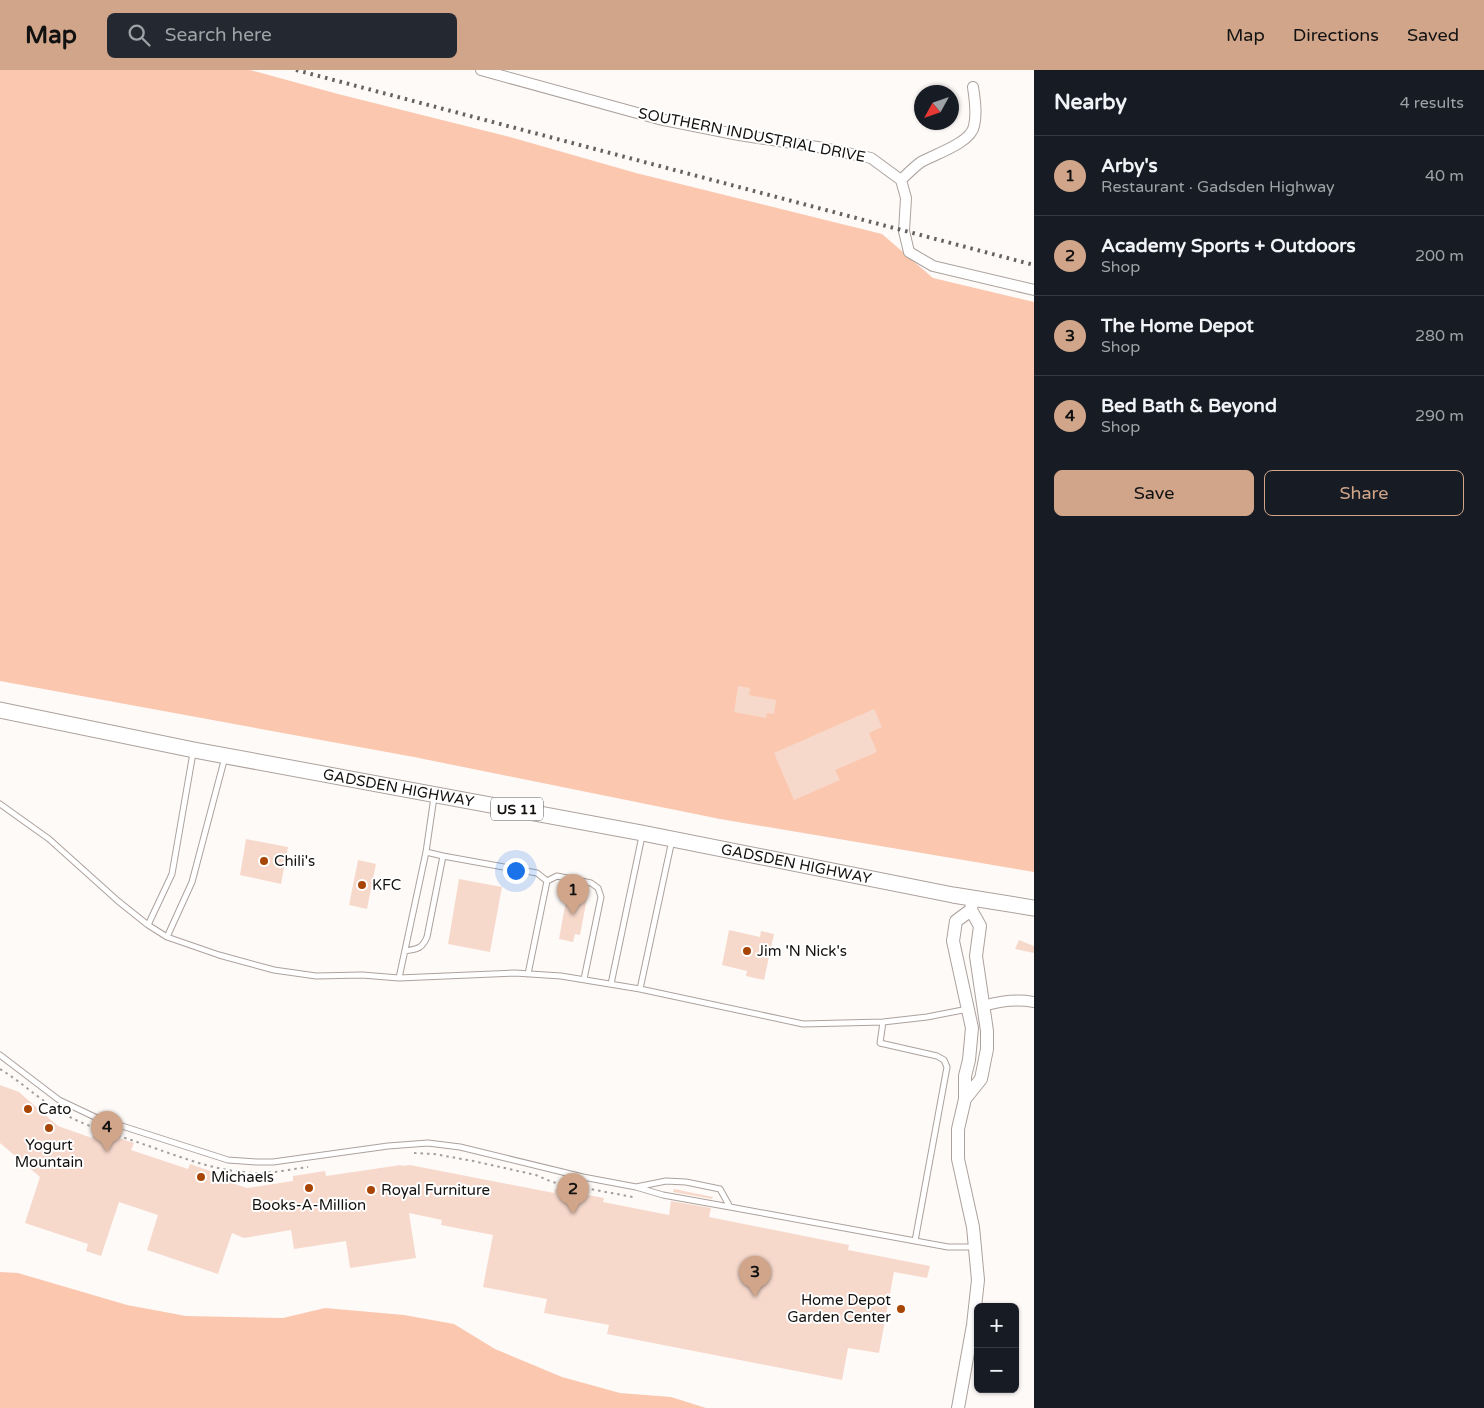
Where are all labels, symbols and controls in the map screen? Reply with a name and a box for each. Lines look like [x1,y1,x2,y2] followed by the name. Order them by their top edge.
[107,13,457,58] search box
[25,21,77,50] text: Map
[125,21,153,49] icon: search
[165,24,272,46] text: Search here
[1226,24,1265,46] text: Map
[1293,24,1379,46] text: Directions
[1407,24,1459,46] text: Saved
[914,85,959,130] north arrow
[1054,90,1127,115] text: Nearby
[1400,93,1464,113] text: 4 results
[637,104,867,166] street label: SOUTHERN INDUSTRIAL DRIVE
[1101,155,1158,177] text: Arby's
[1065,166,1075,186] text: 1
[1425,166,1464,186] text: 40 m
[1101,177,1335,197] text: Restaurant · Gadsden Highway
[1101,235,1356,257] text: Academy Sports + Outdoors
[1065,246,1075,266] text: 2
[1415,246,1464,266] text: 200 m
[1101,257,1140,277] text: Shop
[1101,315,1254,337] text: The Home Depot
[1065,326,1075,346] text: 3
[1415,326,1464,346] text: 280 m
[1101,337,1140,357] text: Shop
[1101,395,1277,417] text: Bed Bath & Beyond
[1065,406,1075,426] text: 4
[1415,406,1464,426] text: 290 m
[1101,417,1140,437] text: Shop
[1054,470,1254,516] button: Save
[1264,470,1464,516] button: Share
[321,765,476,811] street label: GADSDEN HIGHWAY
[491,798,543,821] road number: US 11
[719,840,874,888] street label: GADSDEN HIGHWAY
[274,852,315,870] place label: Chili's
[258,855,270,867] marker: Chili's
[503,858,529,884] your location
[557,874,589,915] pin: 1
[372,876,401,894] place label: KFC
[356,879,368,891] marker: KFC
[757,942,847,960] place label: Jim 'N Nick's
[741,945,753,957] marker: Jim 'N Nick's
[38,1100,71,1118] place label: Cato
[22,1103,34,1115] marker: Cato
[91,1111,123,1152] pin: 4
[43,1122,55,1134] marker: Yogurt Mountain
[15,1136,83,1171] place label: Yogurt Mountain
[211,1168,274,1186] place label: Michaels
[195,1171,207,1183] marker: Michaels
[557,1173,589,1214] pin: 2
[381,1181,490,1199] place label: Royal Furniture
[303,1182,315,1194] marker: Books-A-Million
[365,1184,377,1196] marker: Royal Furniture
[252,1196,366,1214] place label: Books-A-Million
[739,1256,771,1297] pin: 3
[787,1291,891,1326] place label: Home Depot Garden Center
[895,1303,907,1315] marker: Home Depot Garden Center
[974,1303,1019,1393] map controls
[974,1303,1019,1348] button: +
[974,1348,1019,1393] button: −

